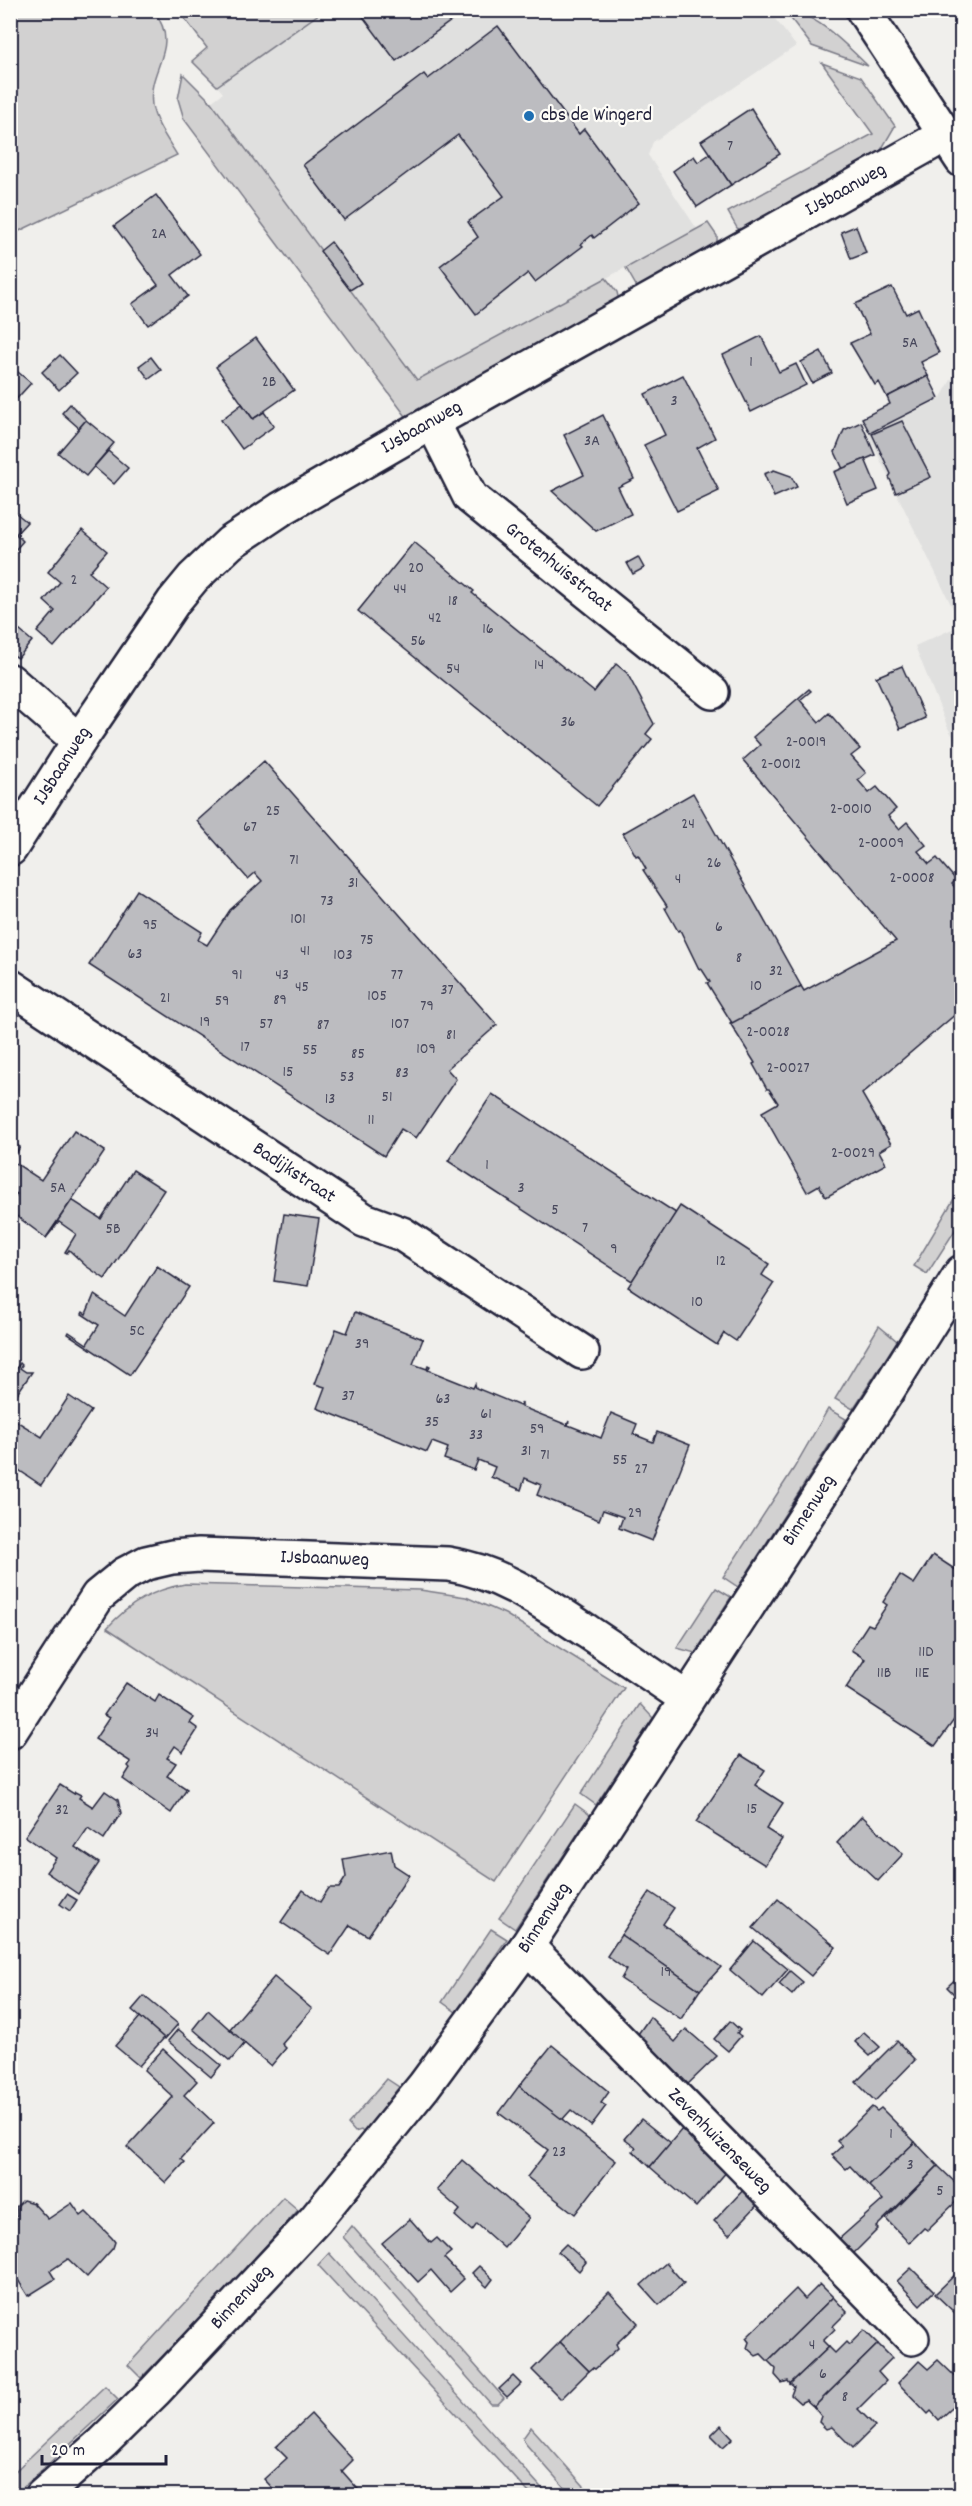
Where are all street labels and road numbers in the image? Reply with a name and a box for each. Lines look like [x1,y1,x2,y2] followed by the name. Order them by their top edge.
[800,156,892,224] street label: IJsbaanweg
[376,394,468,462] street label: IJsbaanweg
[498,516,618,620] street label: Grotenhuisstraat
[27,721,99,811] street label: IJsbaanweg
[246,1136,341,1211] street label: Badijkstraat
[776,1469,843,1552] street label: Binnenweg
[280,1544,370,1575] street label: IJsbaanweg
[512,1877,579,1960] street label: Binnenweg
[660,2082,778,2201] street label: Zevenhuizenseweg
[205,2259,280,2337] street label: Binnenweg

